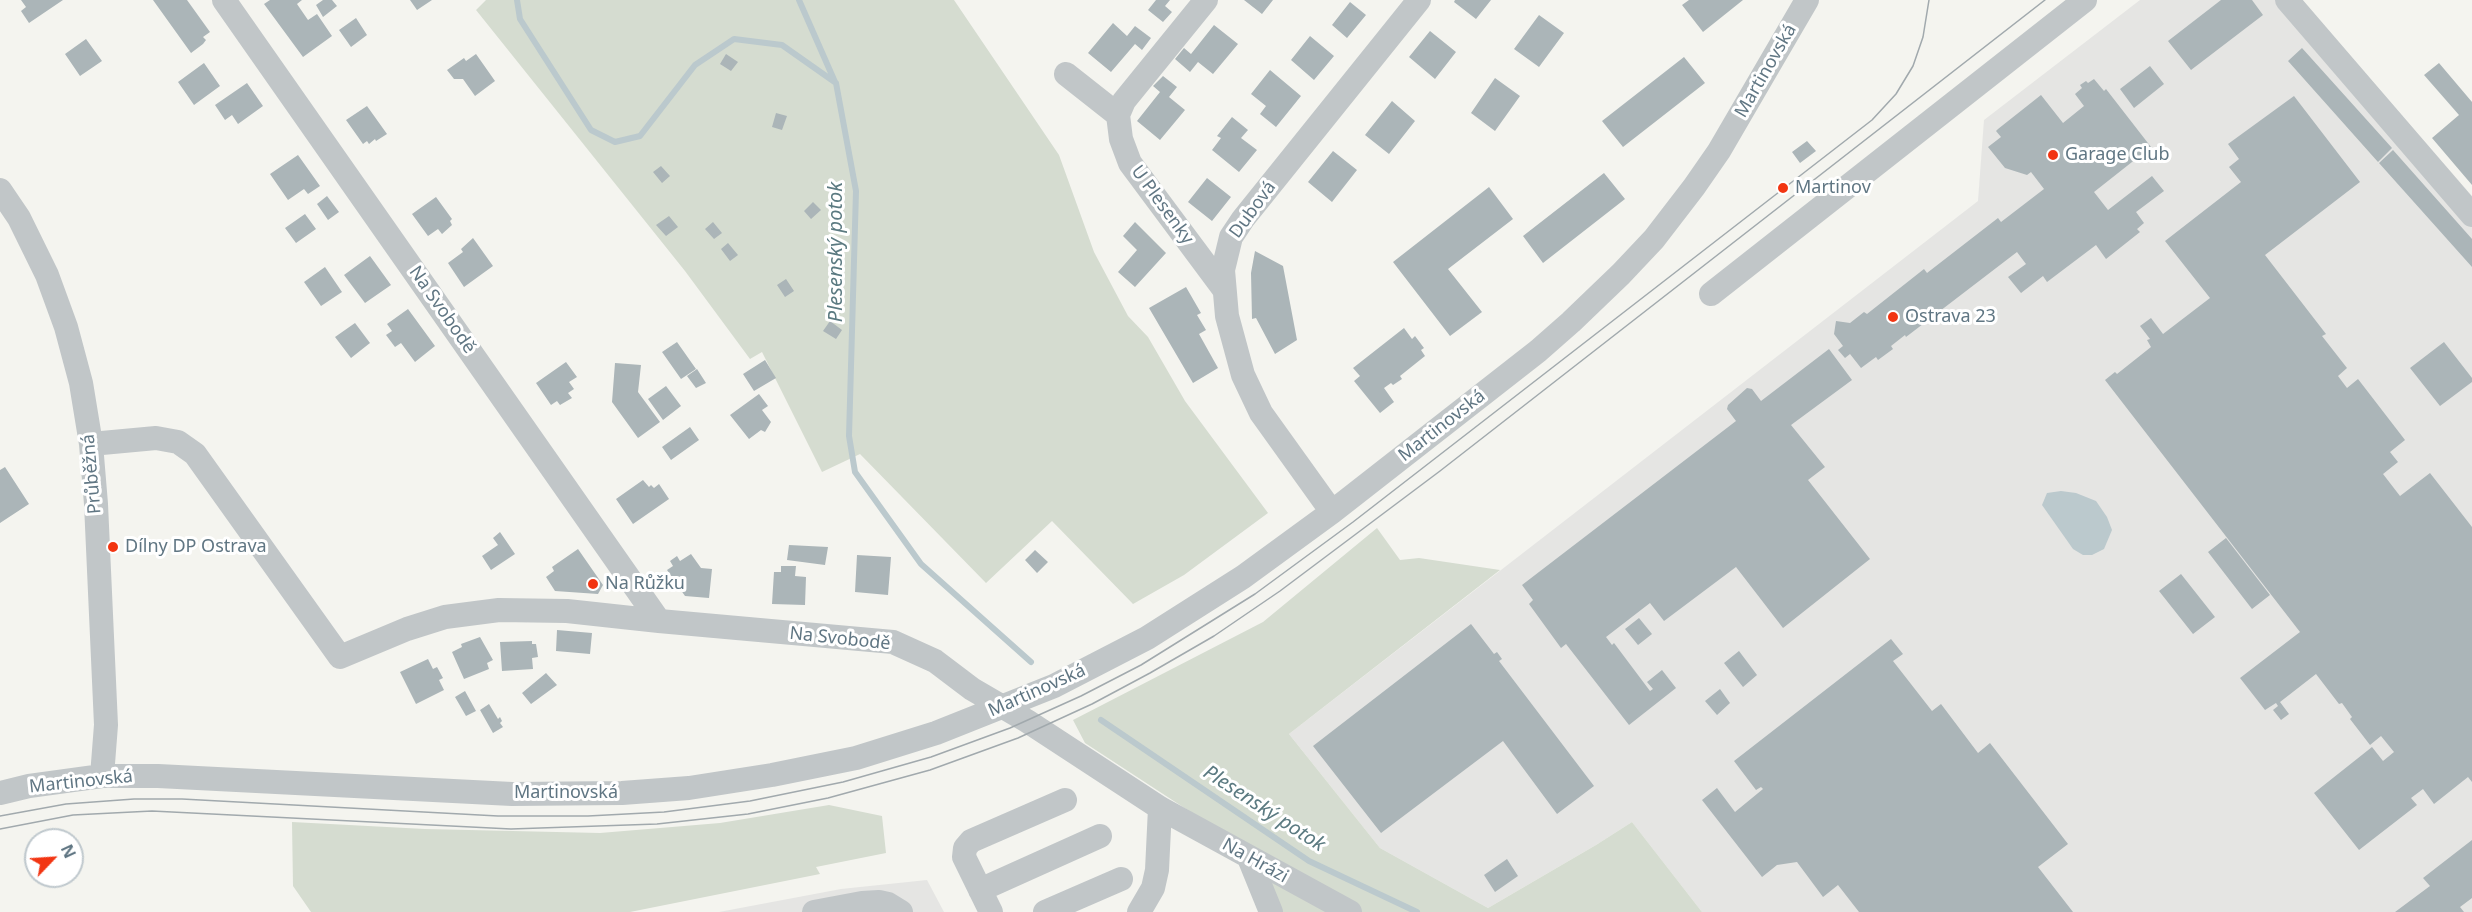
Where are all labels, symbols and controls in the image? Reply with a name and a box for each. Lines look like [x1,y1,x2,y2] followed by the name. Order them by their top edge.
[1731,21,1801,121] street label: Martinovská
[2065,144,2169,166] place label: Garage Club
[2046,148,2060,162] marker: Garage Club
[1126,161,1198,249] street label: U Plesenky
[1225,177,1281,243] street label: Dubová
[1795,177,1871,199] place label: Martinov
[1776,181,1790,195] marker: Martinov
[824,182,848,322] water label: Plesenský potok
[404,262,480,358] street label: Na Svobodě
[1905,306,1996,328] place label: Ostrava 23
[1886,310,1900,324] marker: Ostrava 23
[1394,385,1490,467] street label: Martinovská
[78,433,106,515] street label: Průběžná
[125,536,267,558] place label: Dílny DP Ostrava
[106,540,120,554] marker: Dílny DP Ostrava
[605,573,685,595] place label: Na Růžku
[586,577,600,591] marker: Na Růžku
[788,623,892,655] street label: Na Svobodě
[985,660,1089,722] street label: Martinovská
[1199,761,1329,857] water label: Plesenský potok
[28,766,134,798] street label: Martinovská
[514,782,618,804] street label: Martinovská
[24,828,84,888] north arrow
[1218,834,1292,888] street label: Na Hrázi
[56,841,81,862] text: N

